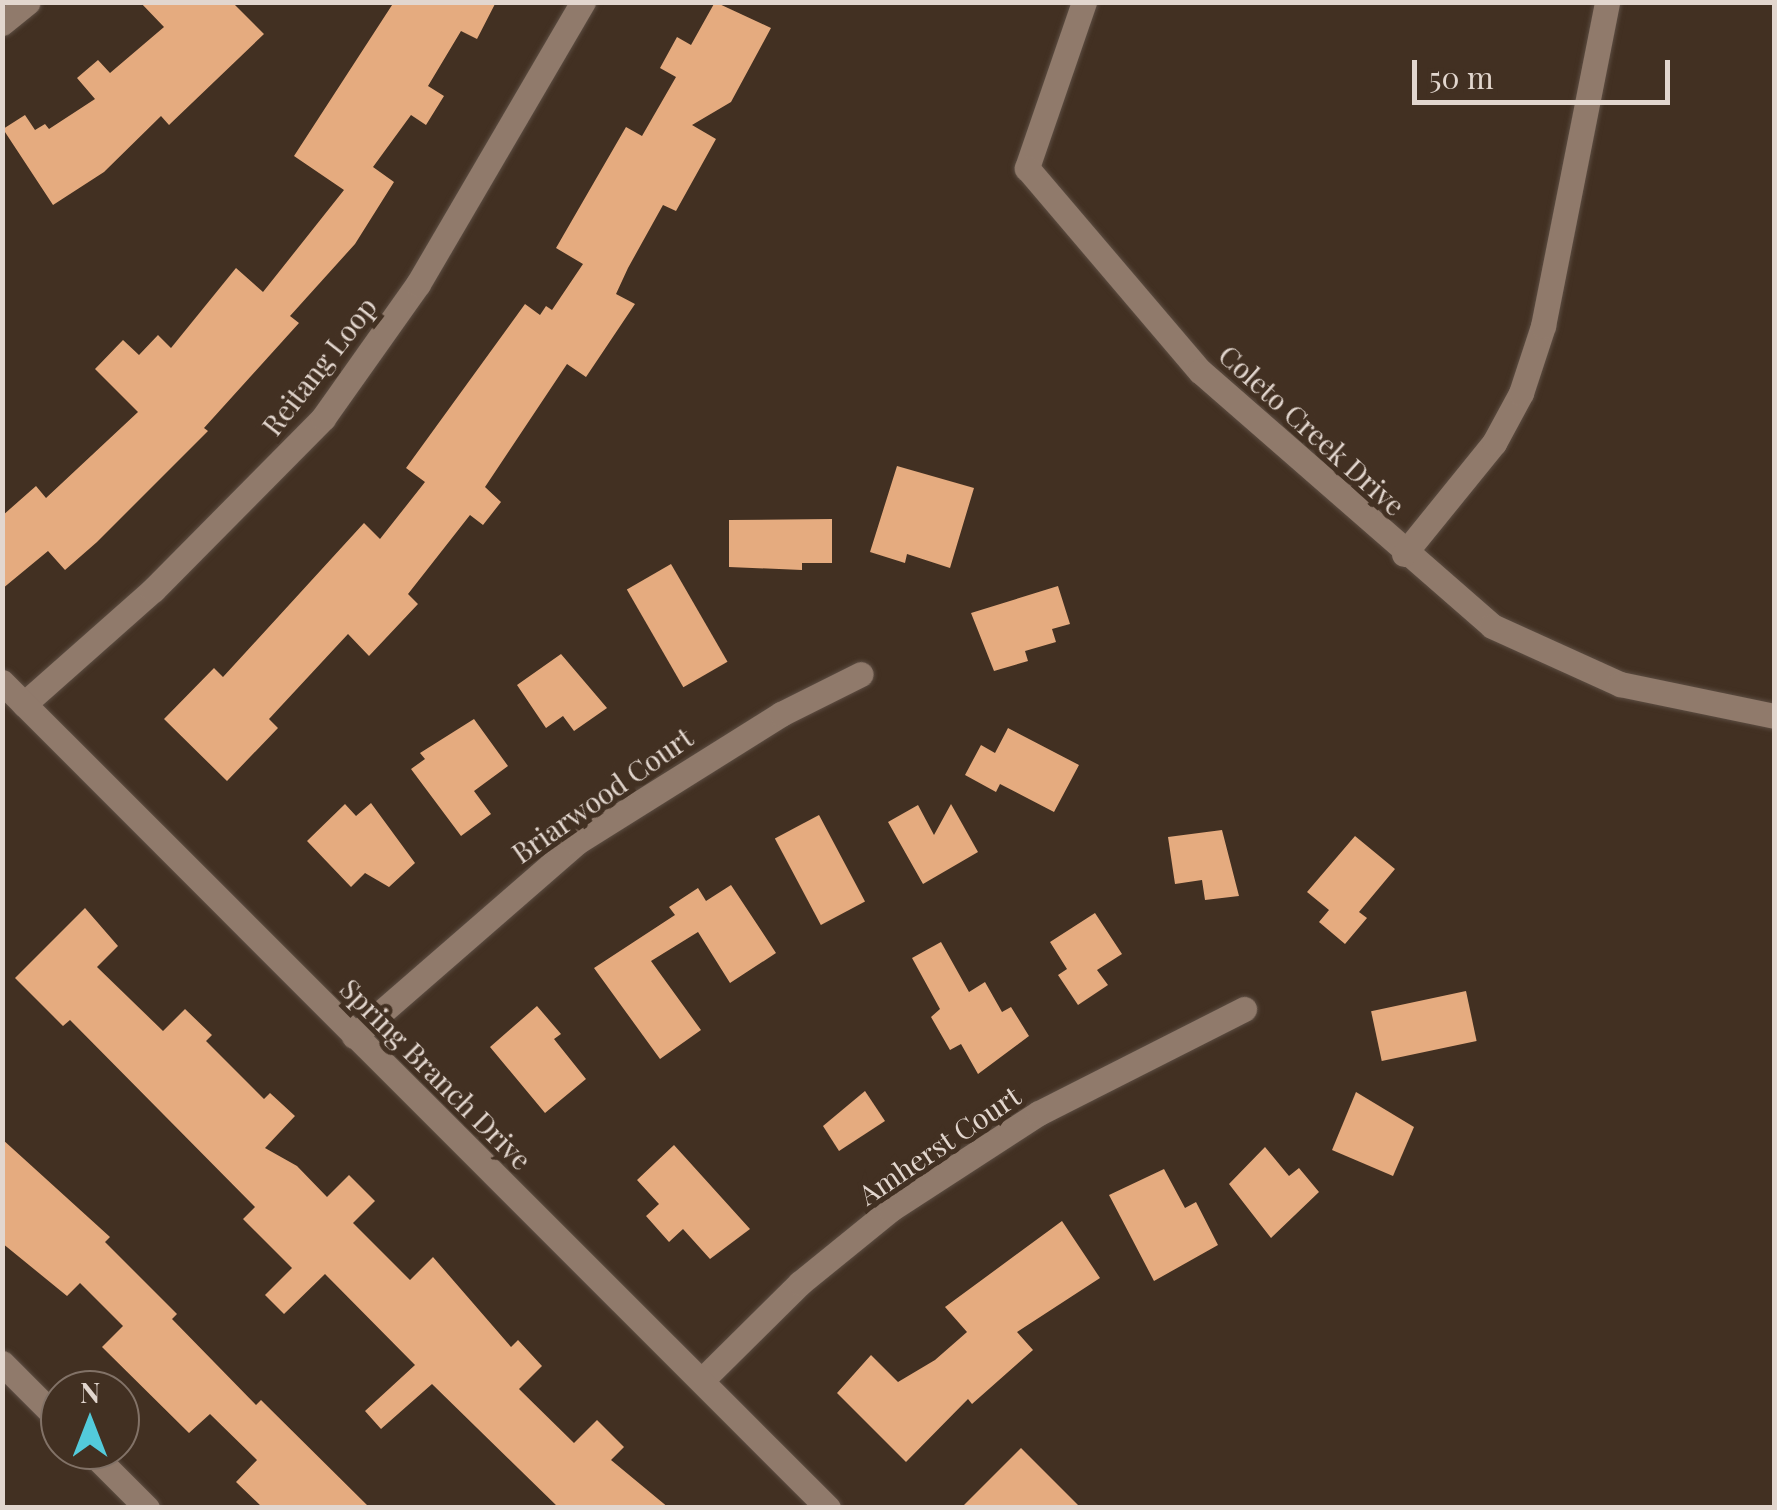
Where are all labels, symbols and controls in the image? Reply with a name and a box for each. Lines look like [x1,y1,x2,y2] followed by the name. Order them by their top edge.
[1417,40,1674,102] scale bar
[1429,57,1494,97] text: 50 m
[255,290,383,442] street label: Reitang Loop
[1212,338,1412,522] street label: Coleto Creek Drive
[505,720,699,870] street label: Briarwood Court
[334,972,538,1176] street label: Spring Branch Drive
[852,1078,1026,1212] street label: Amherst Court
[40,1370,140,1470] north arrow
[80,1373,100,1410] text: N

